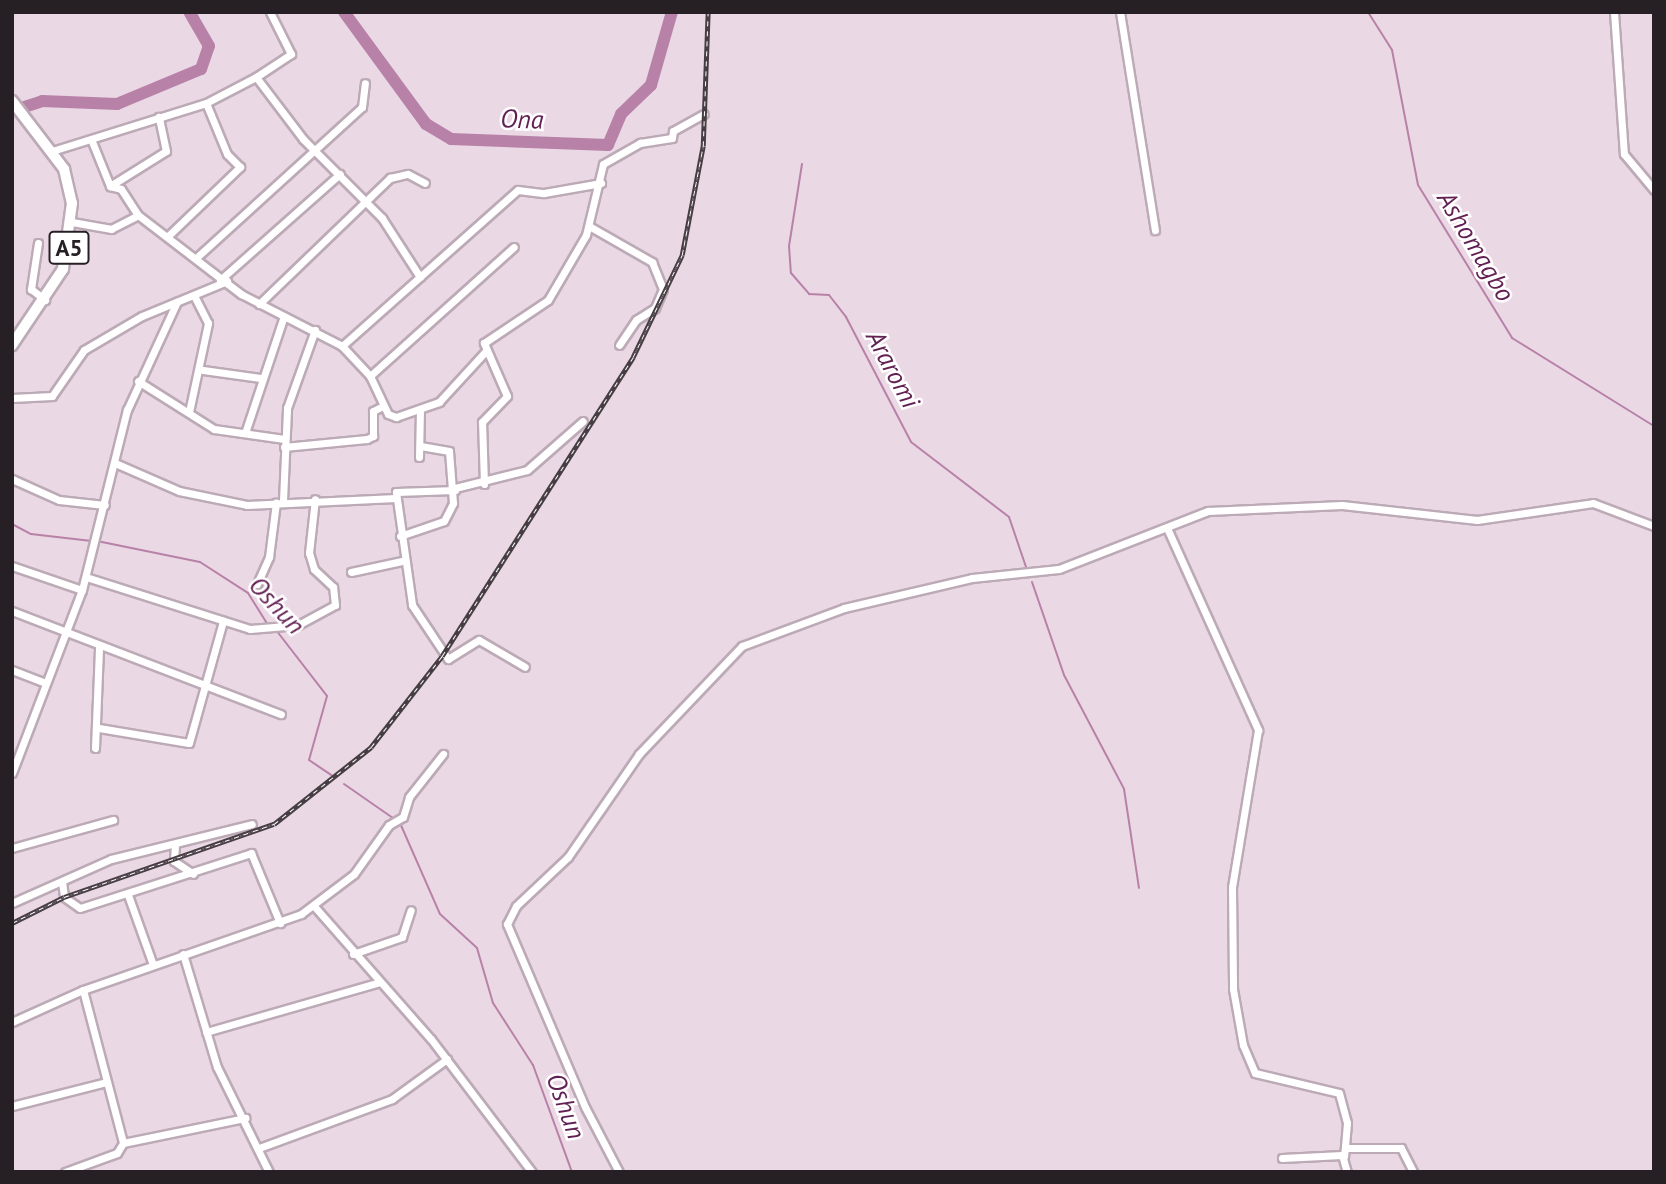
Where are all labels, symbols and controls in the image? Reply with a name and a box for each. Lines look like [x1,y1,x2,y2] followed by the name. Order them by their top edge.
[500,103,544,135] water label: Ona
[1431,185,1521,307] water label: Ashomagbo
[48,229,90,268] road number: A5
[860,325,926,413] water label: Araromi
[242,570,312,640] water label: Oshun
[540,1069,592,1143] water label: Oshun

